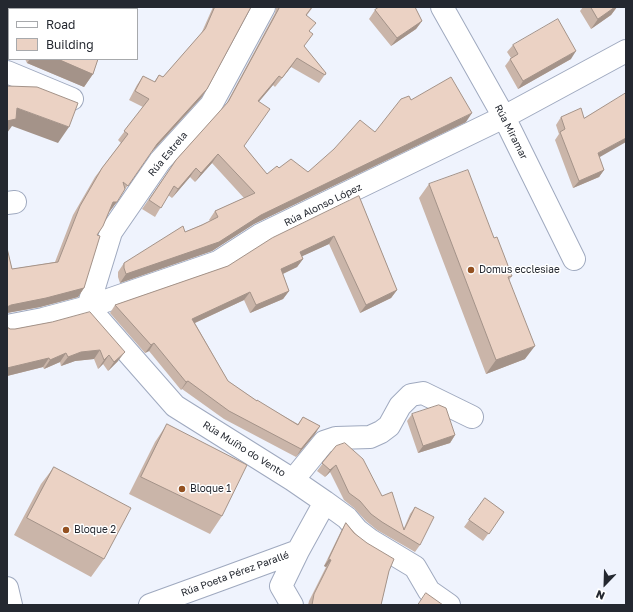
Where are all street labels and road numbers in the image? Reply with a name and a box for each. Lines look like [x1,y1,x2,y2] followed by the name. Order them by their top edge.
[492,103,530,161] street label: Rúa Miramar
[146,129,190,179] street label: Rúa Estrela
[282,181,364,229] street label: Rúa Alonso López
[200,419,288,479] street label: Rúa Muíño do Vento
[179,549,291,599] street label: Rúa Poeta Pérez Parallé

